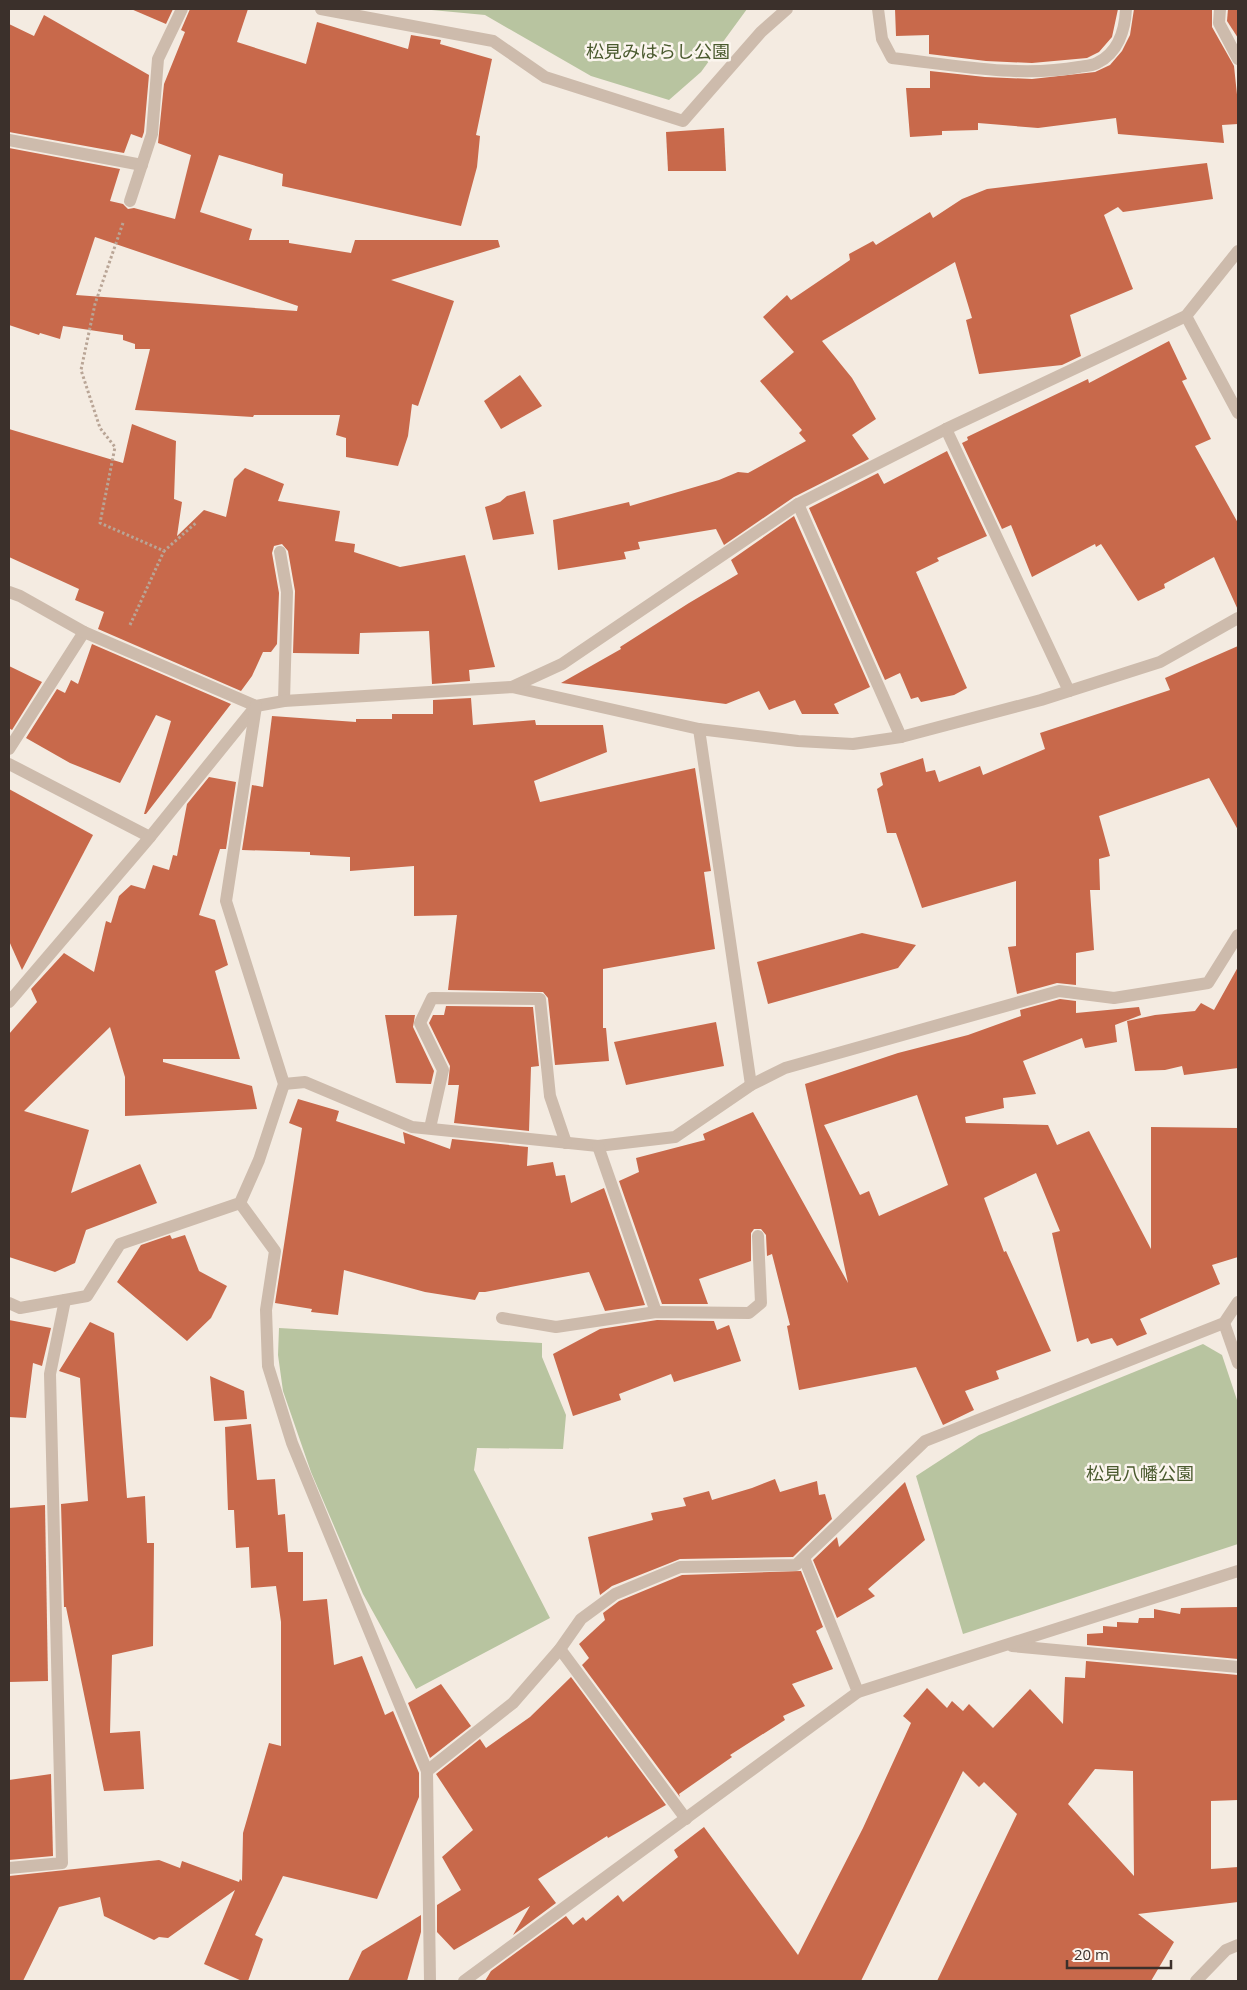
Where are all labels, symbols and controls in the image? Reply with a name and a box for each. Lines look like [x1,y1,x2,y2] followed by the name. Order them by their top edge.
[586,39,730,63] park label: 松見みはらし公園
[1086,1461,1194,1485] park label: 松見八幡公園
[1067,1938,1171,1970] scale bar
[1074,1944,1109,1964] text: 20 m

